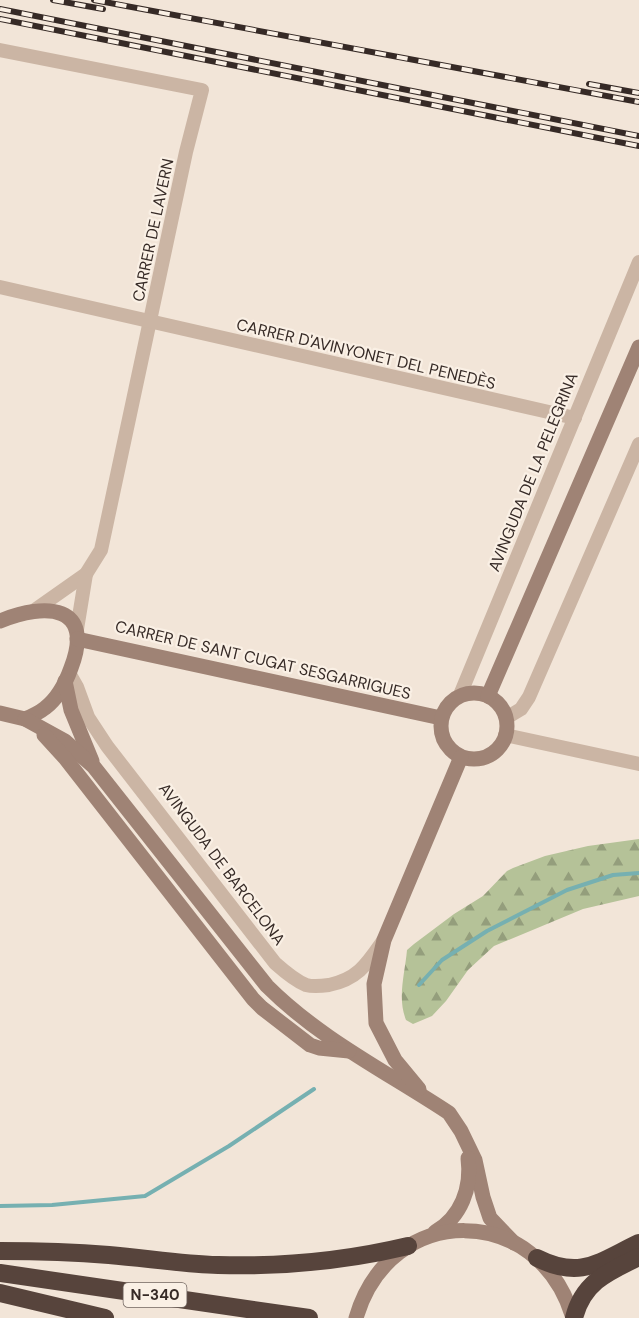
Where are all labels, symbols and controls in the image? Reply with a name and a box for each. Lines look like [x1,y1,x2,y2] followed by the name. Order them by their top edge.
[128,157,178,303] street label: CARRER DE LAVERN
[234,314,498,394] street label: CARRER D'AVINYONET DEL PENEDÈS
[483,369,583,575] street label: AVINGUDA DE LA PELEGRINA
[113,616,413,704] street label: CARRER DE SANT CUGAT SESGARRIGUES
[154,779,290,950] street label: AVINGUDA DE BARCELONA
[124,1283,186,1307] road number: N-340

